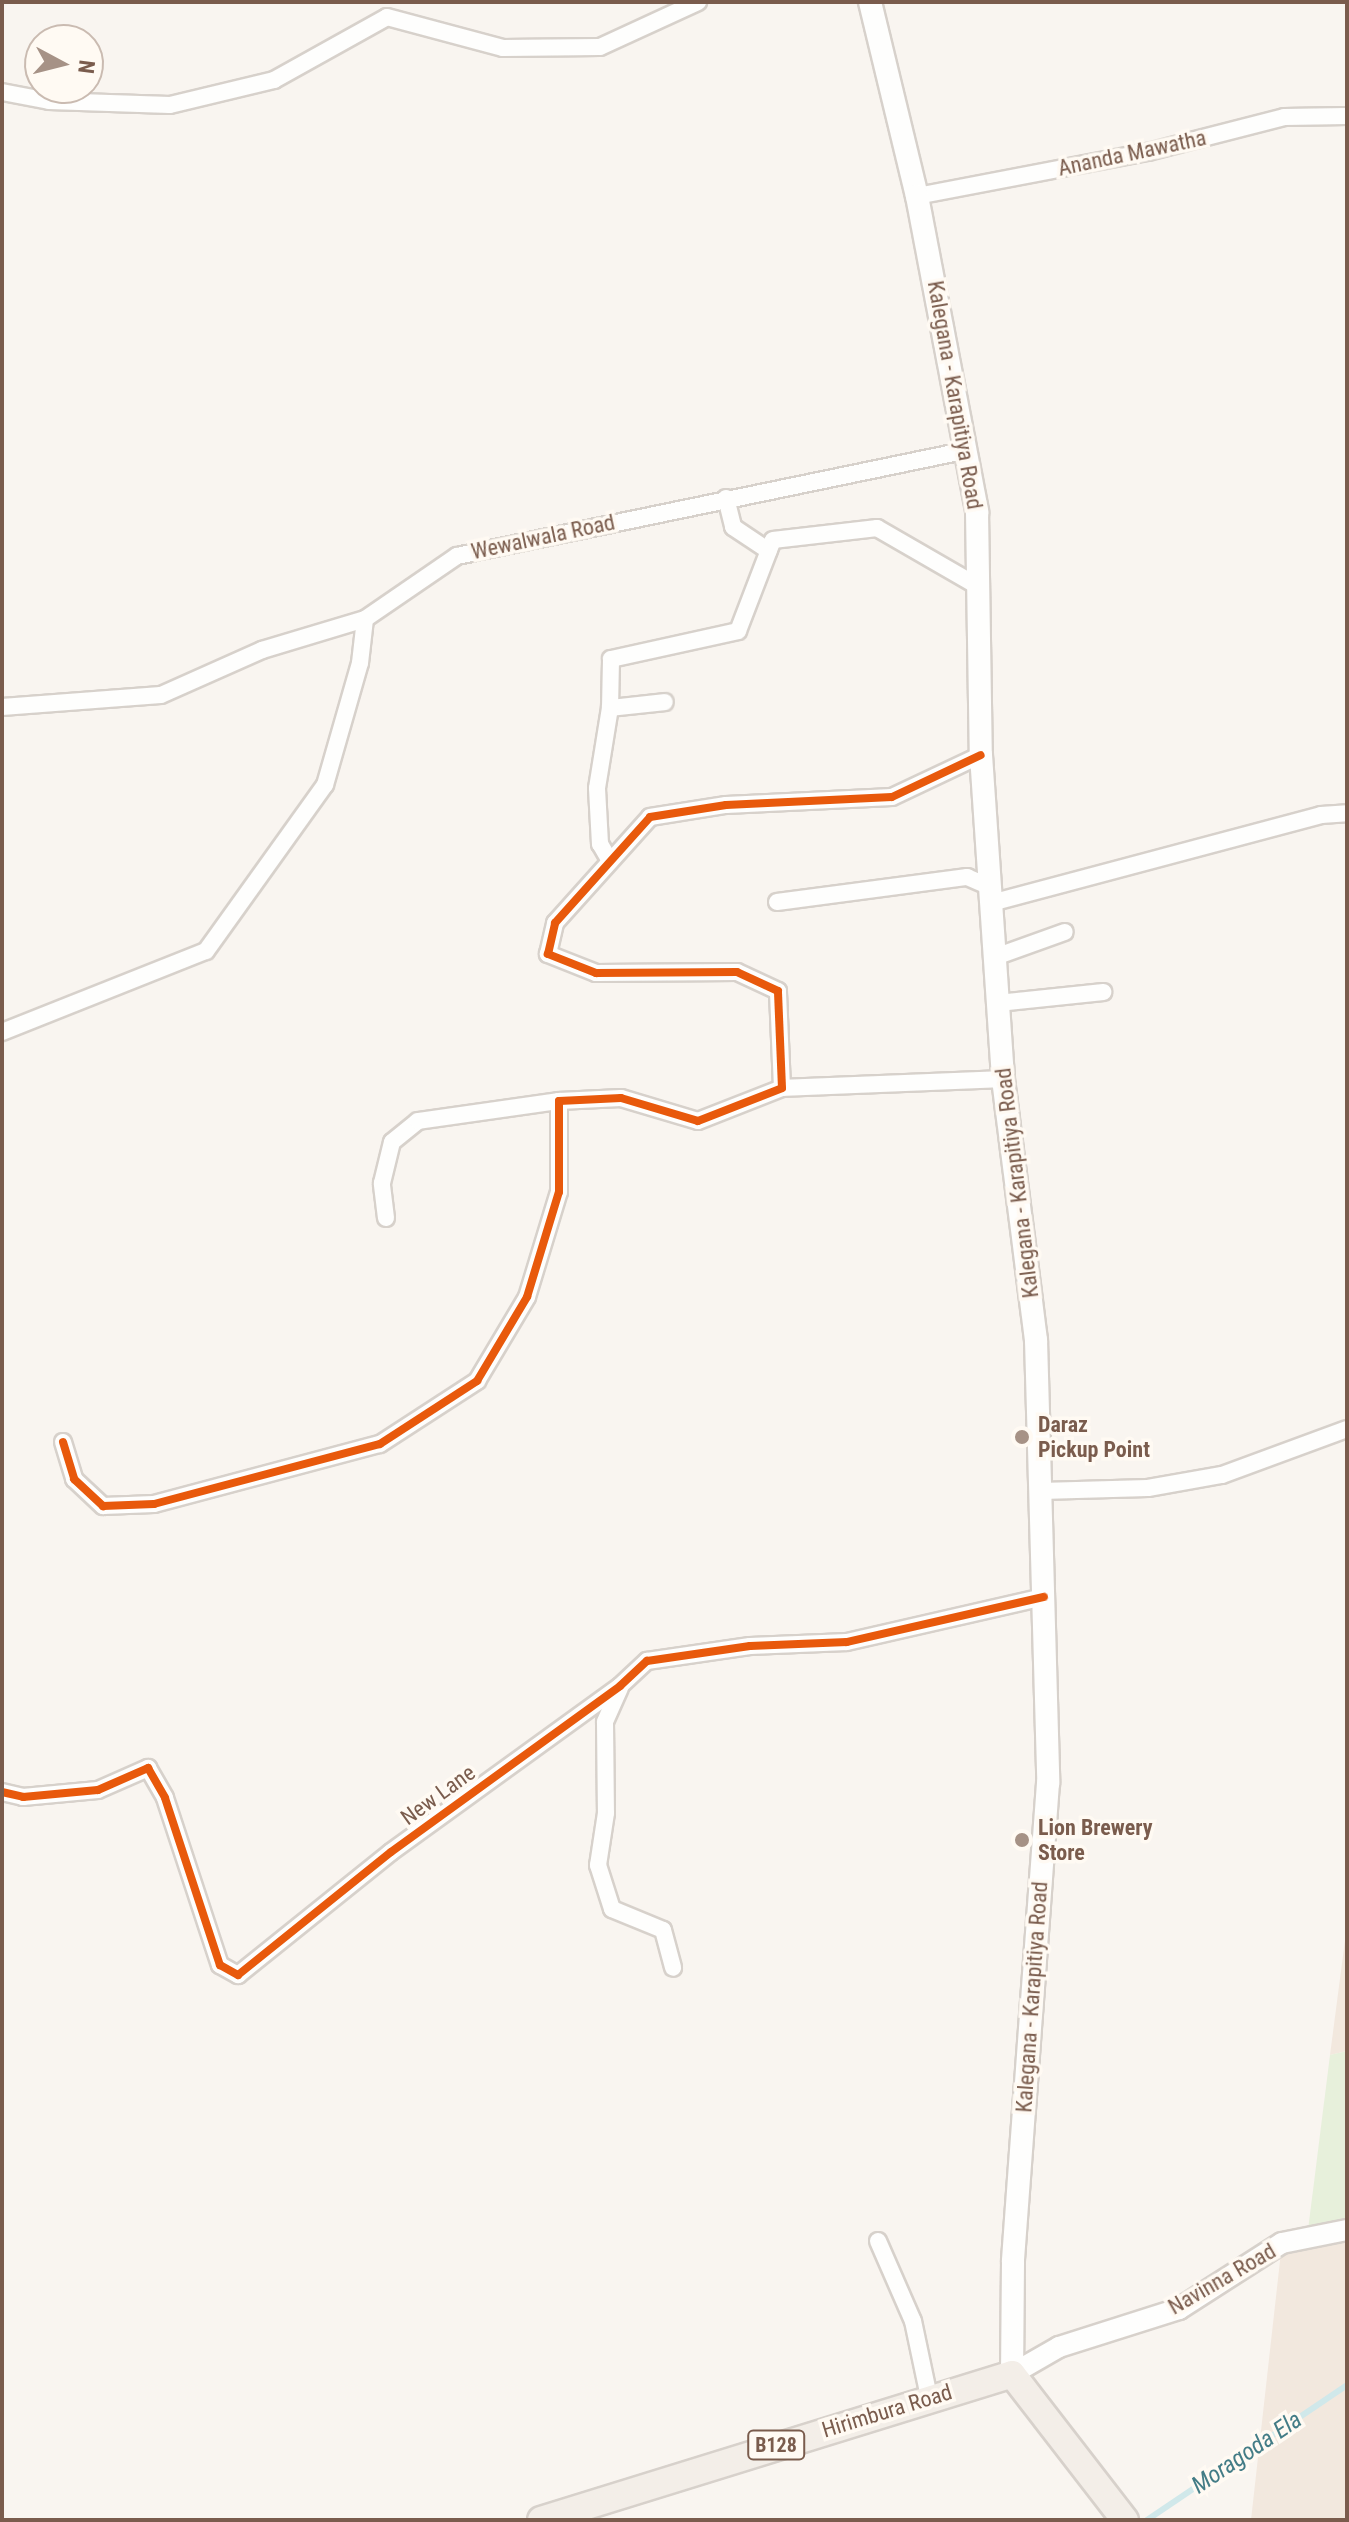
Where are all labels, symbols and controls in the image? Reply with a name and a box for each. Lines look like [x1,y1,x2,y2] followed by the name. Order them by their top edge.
[24,24,104,104] north arrow
[73,59,100,75] text: N
[1056,124,1208,182] street label: Ananda Mawatha
[922,279,988,511] street label: Kalegana - Karapitiya Road
[469,509,617,565] street label: Wewalwala Road
[990,1066,1044,1300] street label: Kalegana - Karapitiya Road
[1038,1411,1150,1462] place label: Daraz Pickup Point
[1013,1428,1031,1446] marker: Daraz Pickup Point
[396,1759,480,1831] street label: New Lane
[1038,1814,1153,1866] place label: Lion Brewery Store
[1013,1831,1031,1849] marker: Lion Brewery Store
[1011,1881,1053,2113] street label: Kalegana - Karapitiya Road
[1164,2238,1280,2320] street label: Navinna Road
[819,2379,955,2443] street label: Hirimbura Road
[1187,2406,1307,2500] water label: Moragoda Ela
[746,2429,806,2461] road number: B128

